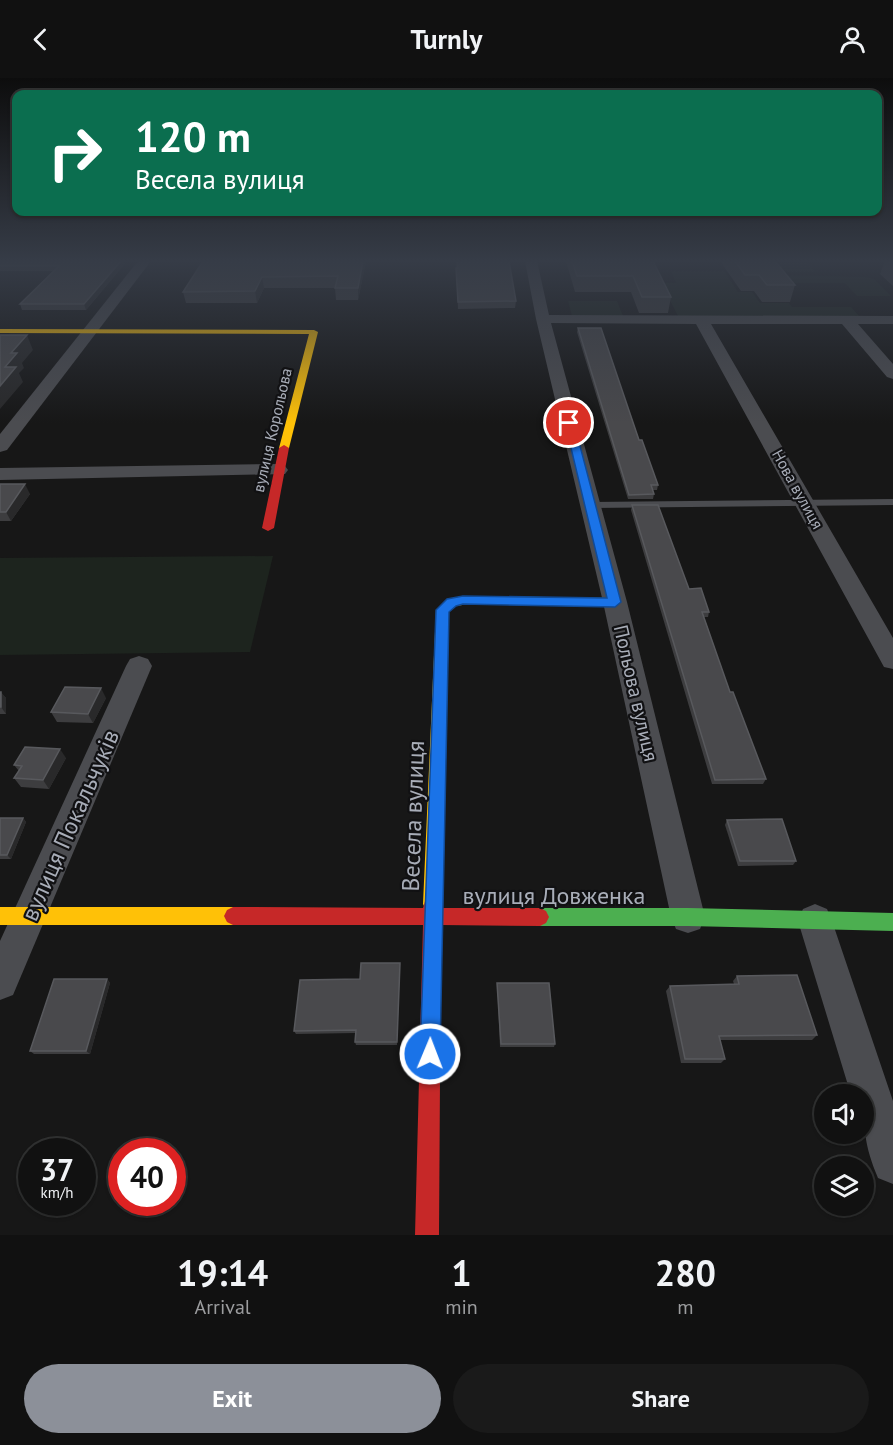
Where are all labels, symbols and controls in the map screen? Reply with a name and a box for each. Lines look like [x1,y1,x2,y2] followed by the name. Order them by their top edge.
[410,22,483,56] text: Turnly
[24,23,57,56] icon: back
[836,23,869,56] icon: person
[135,109,251,164] text: 120 m
[36,114,114,192] icon: right
[135,162,305,196] text: Весела вулиця
[248,366,296,494] street label: вулиця Корольова
[543,397,594,448] pin
[552,406,585,439] icon: arrive
[768,446,828,532] street label: Нова вулиця
[608,622,664,764] street label: Польова вулиця
[14,724,126,926] street label: вулиця Покальчуків
[395,740,431,892] street label: Весела вулиця
[463,880,645,911] street label: вулиця Довженка
[398,1022,462,1086] position arrow
[814,1084,874,1216] map controls
[814,1084,874,1144] button: sound
[108,1138,186,1216] speed limit sign: 40
[40,1150,74,1189] text: 37
[814,1156,874,1216] button: layers
[41,1183,73,1202] text: km/h
[177,1249,268,1296] text: 19:14
[451,1249,472,1296] text: 1
[655,1249,716,1296] text: 280
[195,1294,251,1320] text: Arrival
[445,1294,478,1320] text: min
[677,1294,694,1320] text: m
[24,1364,441,1433] button: Exit
[453,1364,869,1433] button: Share

